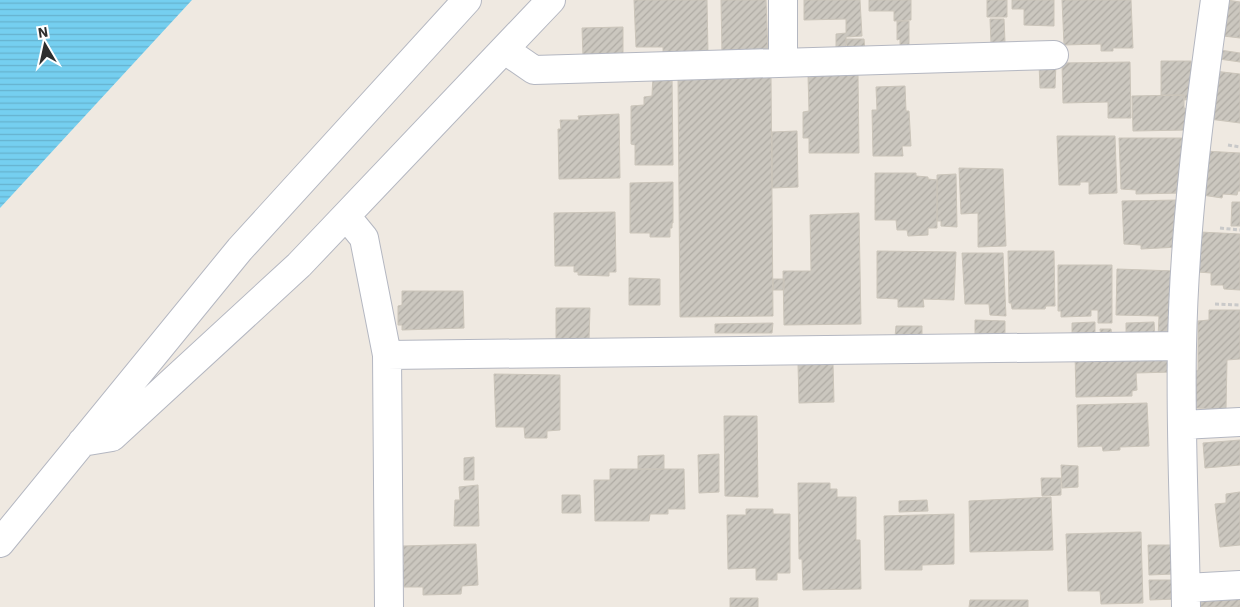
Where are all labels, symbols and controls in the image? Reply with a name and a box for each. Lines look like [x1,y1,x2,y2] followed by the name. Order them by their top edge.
[20,20,70,70] north arrow
[37,22,49,42] text: N

